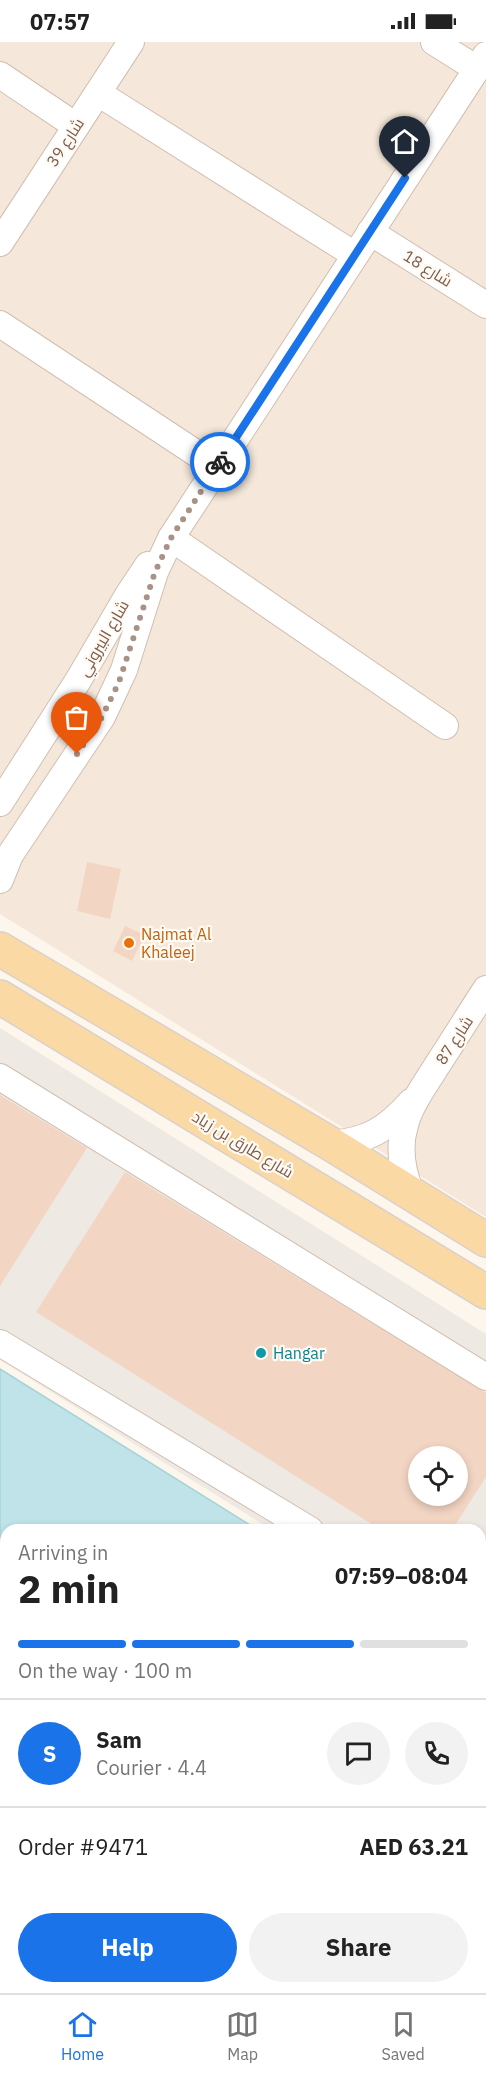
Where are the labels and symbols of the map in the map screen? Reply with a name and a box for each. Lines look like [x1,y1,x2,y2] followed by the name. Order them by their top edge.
[42,114,90,171] street label: شارع 39
[379,116,430,178] pin
[399,245,456,292] street label: شارع 18
[190,432,250,492] courier
[73,596,136,682] street label: شارع البيروني
[51,692,102,754] pin
[141,924,211,962] place label: Najmat Al Khaleej
[122,936,136,950] marker: Najmat Al Khaleej
[431,1012,479,1069] street label: شارع 87
[188,1106,297,1184] street label: شارع طارق بن زياد
[273,1343,325,1363] place label: Hangar
[254,1346,268,1360] marker: Hangar

